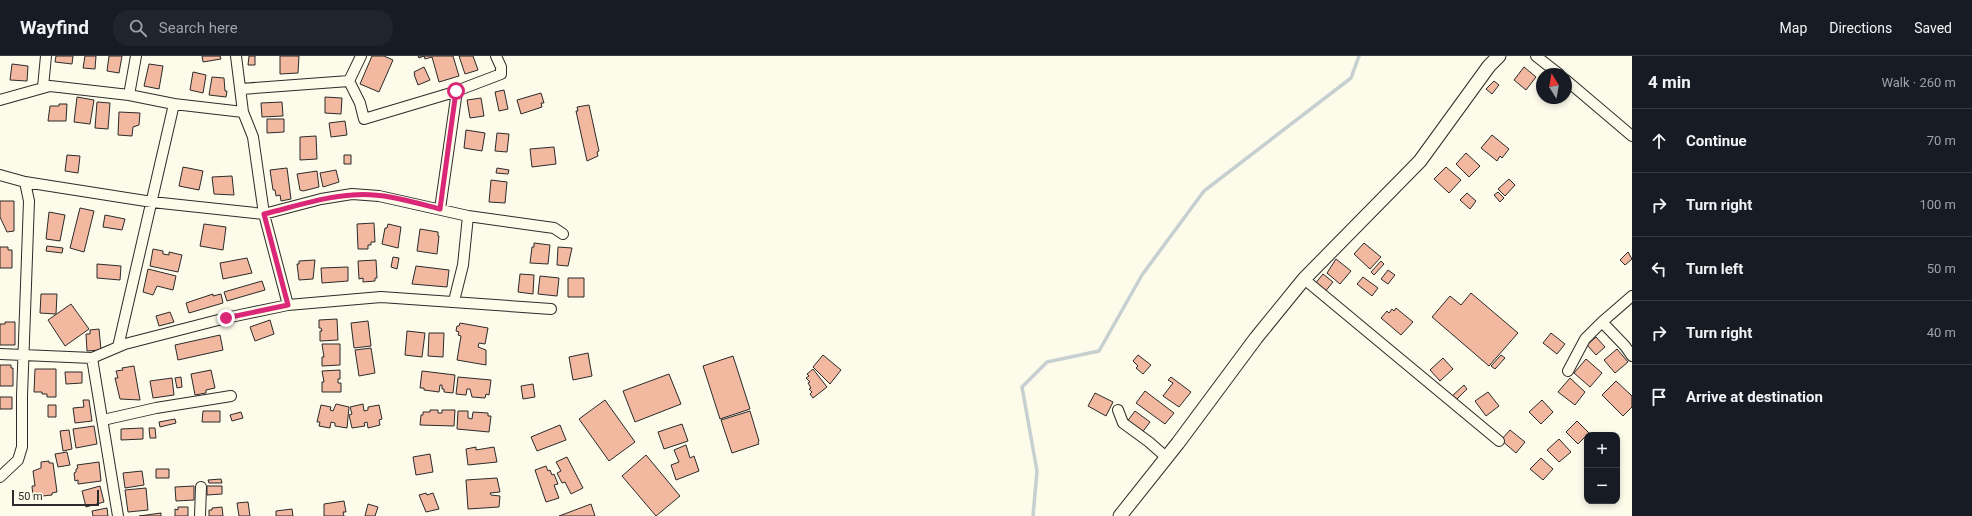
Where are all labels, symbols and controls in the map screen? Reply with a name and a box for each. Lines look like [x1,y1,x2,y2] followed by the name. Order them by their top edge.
[113,10,393,46] search box
[20,16,89,39] text: Wayfind
[127,17,149,39] icon: search
[159,19,238,37] text: Search here
[1780,20,1807,36] text: Map
[1829,20,1892,36] text: Directions
[1914,20,1952,36] text: Saved
[1536,68,1572,104] north arrow
[1648,72,1691,92] text: 4 min
[1881,75,1956,90] text: Walk · 260 m
[447,82,465,100] route start
[1648,130,1670,152] icon: ahead
[1686,132,1747,150] text: Continue
[1927,133,1956,148] text: 70 m
[1648,194,1670,216] icon: right
[1686,196,1752,214] text: Turn right
[1919,197,1956,212] text: 100 m
[1648,258,1670,280] icon: left
[1686,260,1743,278] text: Turn left
[1927,261,1956,276] text: 50 m
[217,309,235,327] route end
[1648,322,1670,344] icon: right
[1686,324,1752,342] text: Turn right
[1927,325,1956,340] text: 40 m
[1648,386,1670,408] icon: arrive
[1686,388,1823,406] text: Arrive at destination
[1584,432,1620,504] map controls
[1584,432,1620,468] button: +
[1584,468,1620,504] button: −
[12,488,99,507] scale bar
[18,490,43,503] text: 50 m

